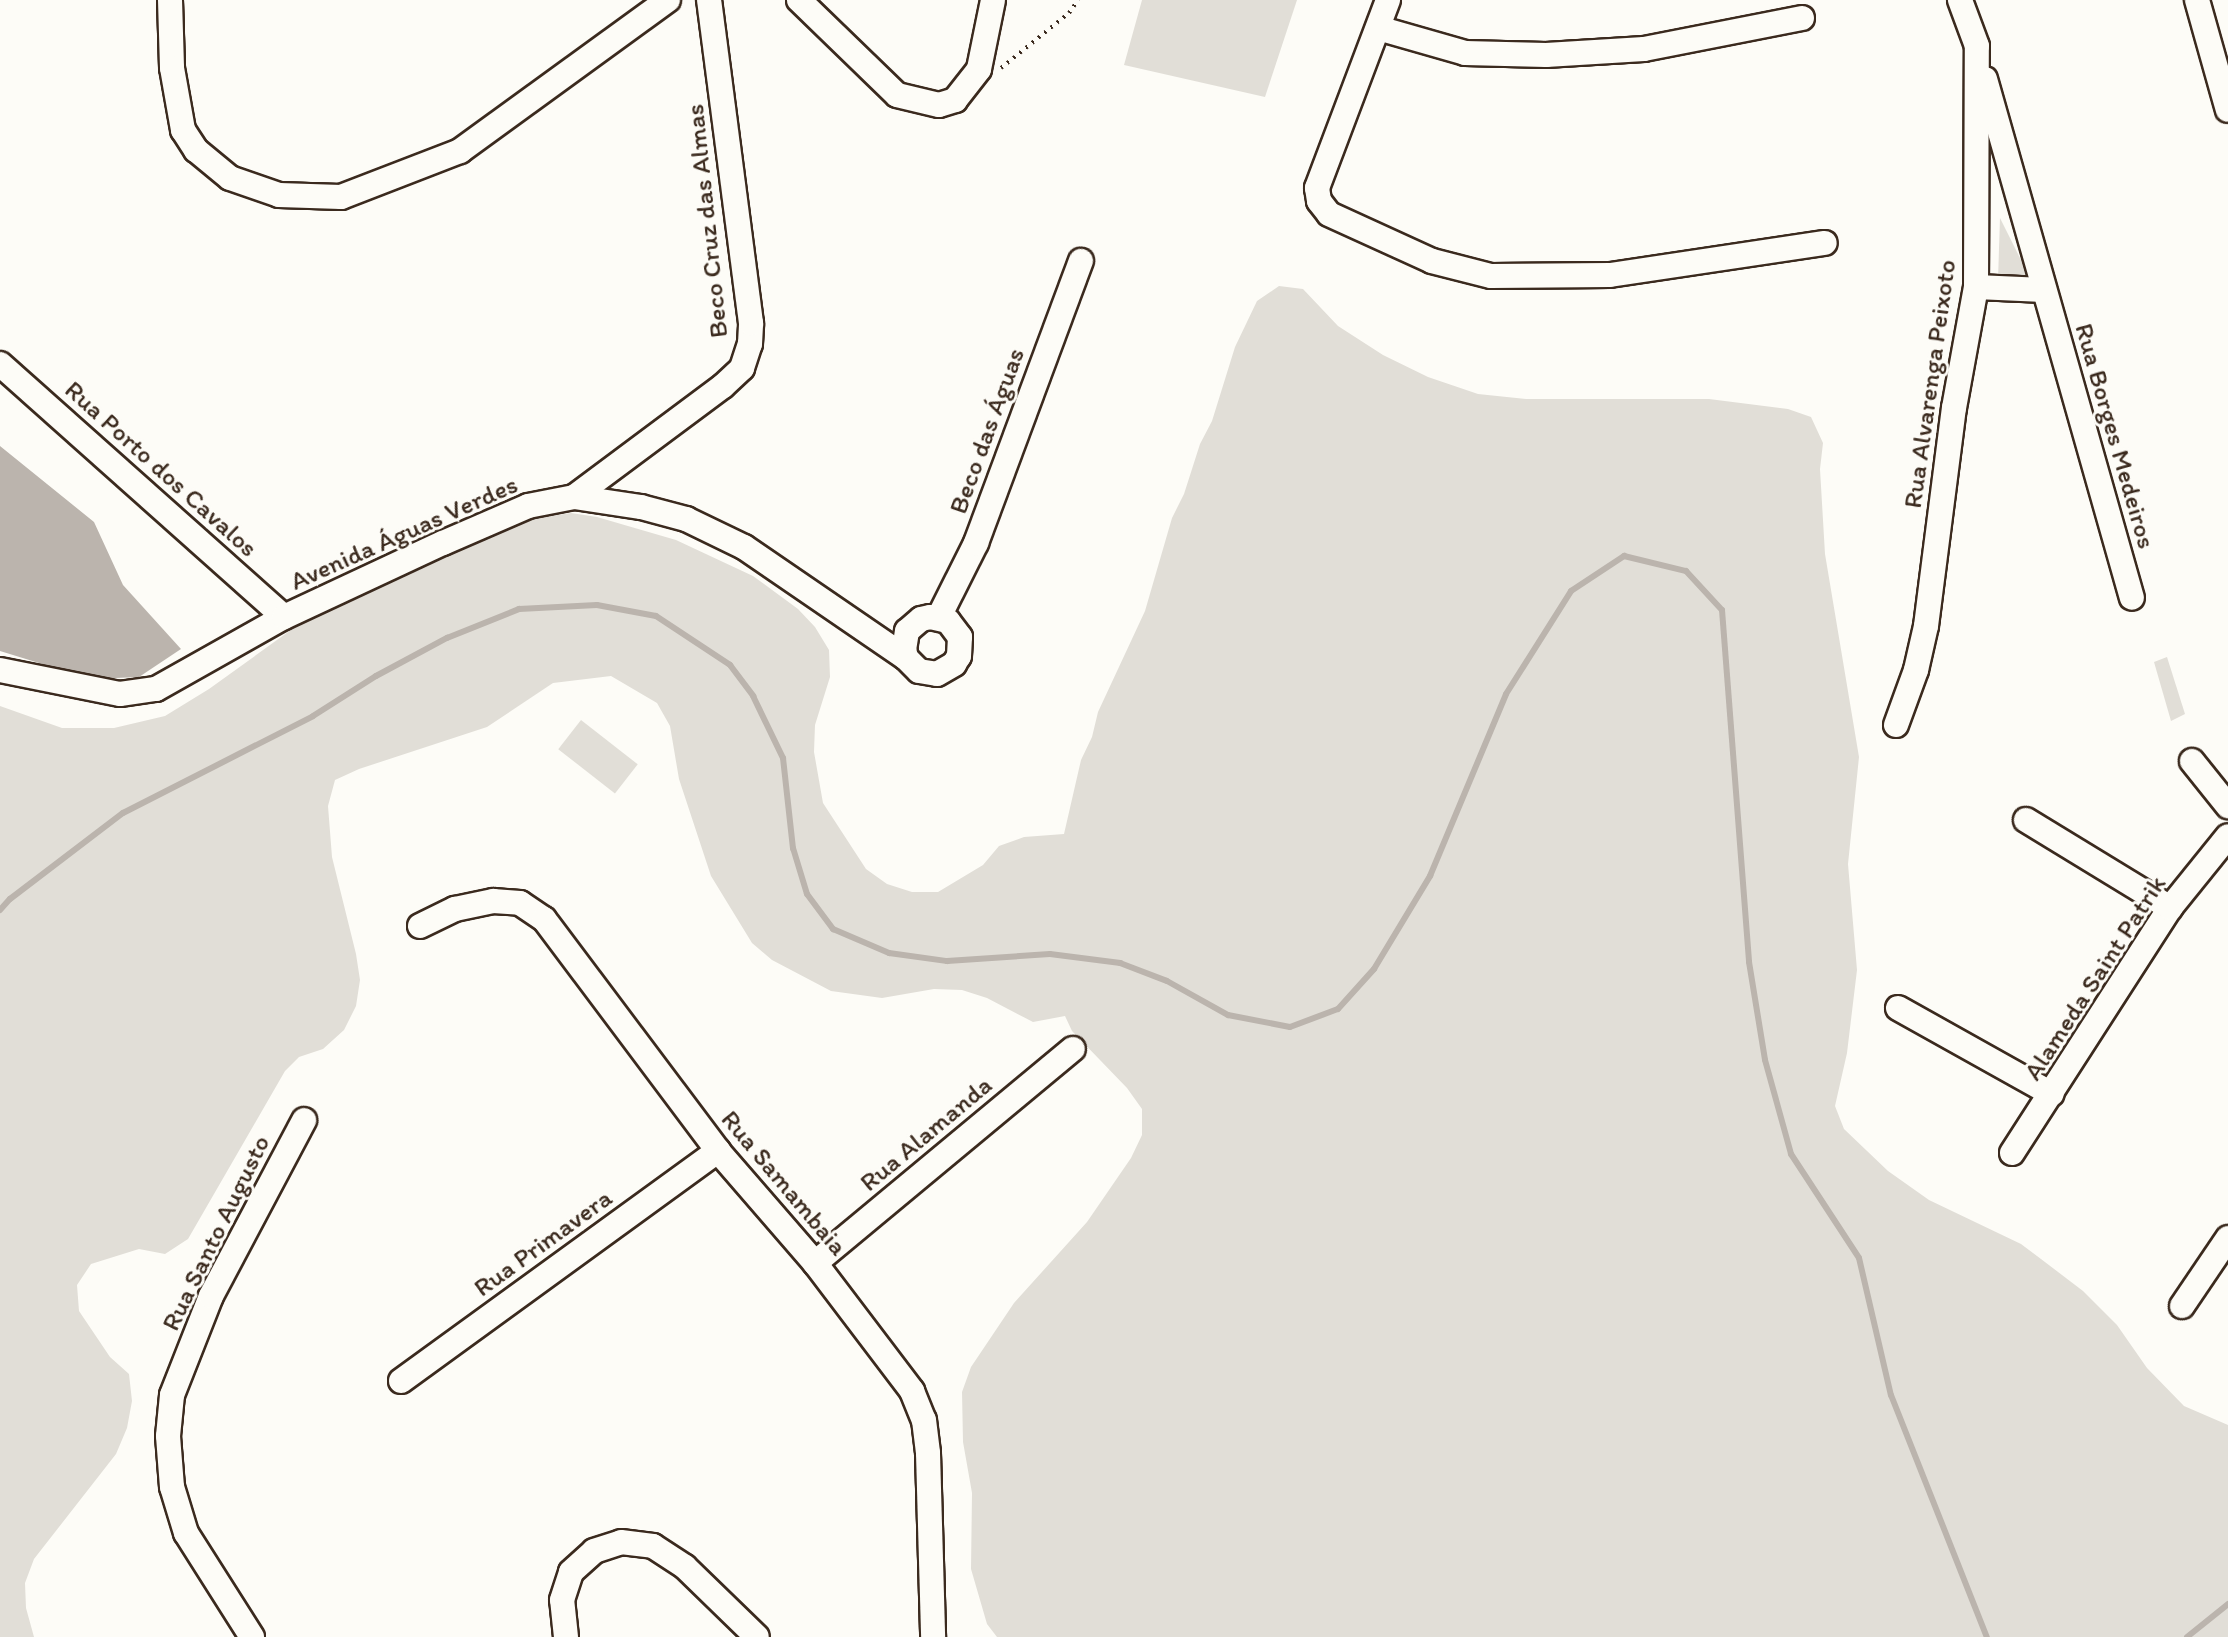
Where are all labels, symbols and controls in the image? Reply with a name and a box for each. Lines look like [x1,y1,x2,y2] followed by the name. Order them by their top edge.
[679,103,735,339] street label: Beco Cruz das Almas
[1897,258,1963,510] street label: Rua Alvarenga Peixoto
[2068,320,2162,552] street label: Rua Borges Medeiros
[943,344,1031,518] street label: Beco das Águas
[59,375,263,563] street label: Rua Porto dos Cavalos
[286,469,522,597] street label: Avenida Águas Verdes
[2018,870,2172,1086] street label: Alameda Saint Patrik
[854,1070,998,1198] street label: Rua Alamanda
[715,1104,853,1262] street label: Rua Samambaia
[155,1130,277,1336] street label: Rua Santo Augusto
[468,1183,618,1303] street label: Rua Primavera

